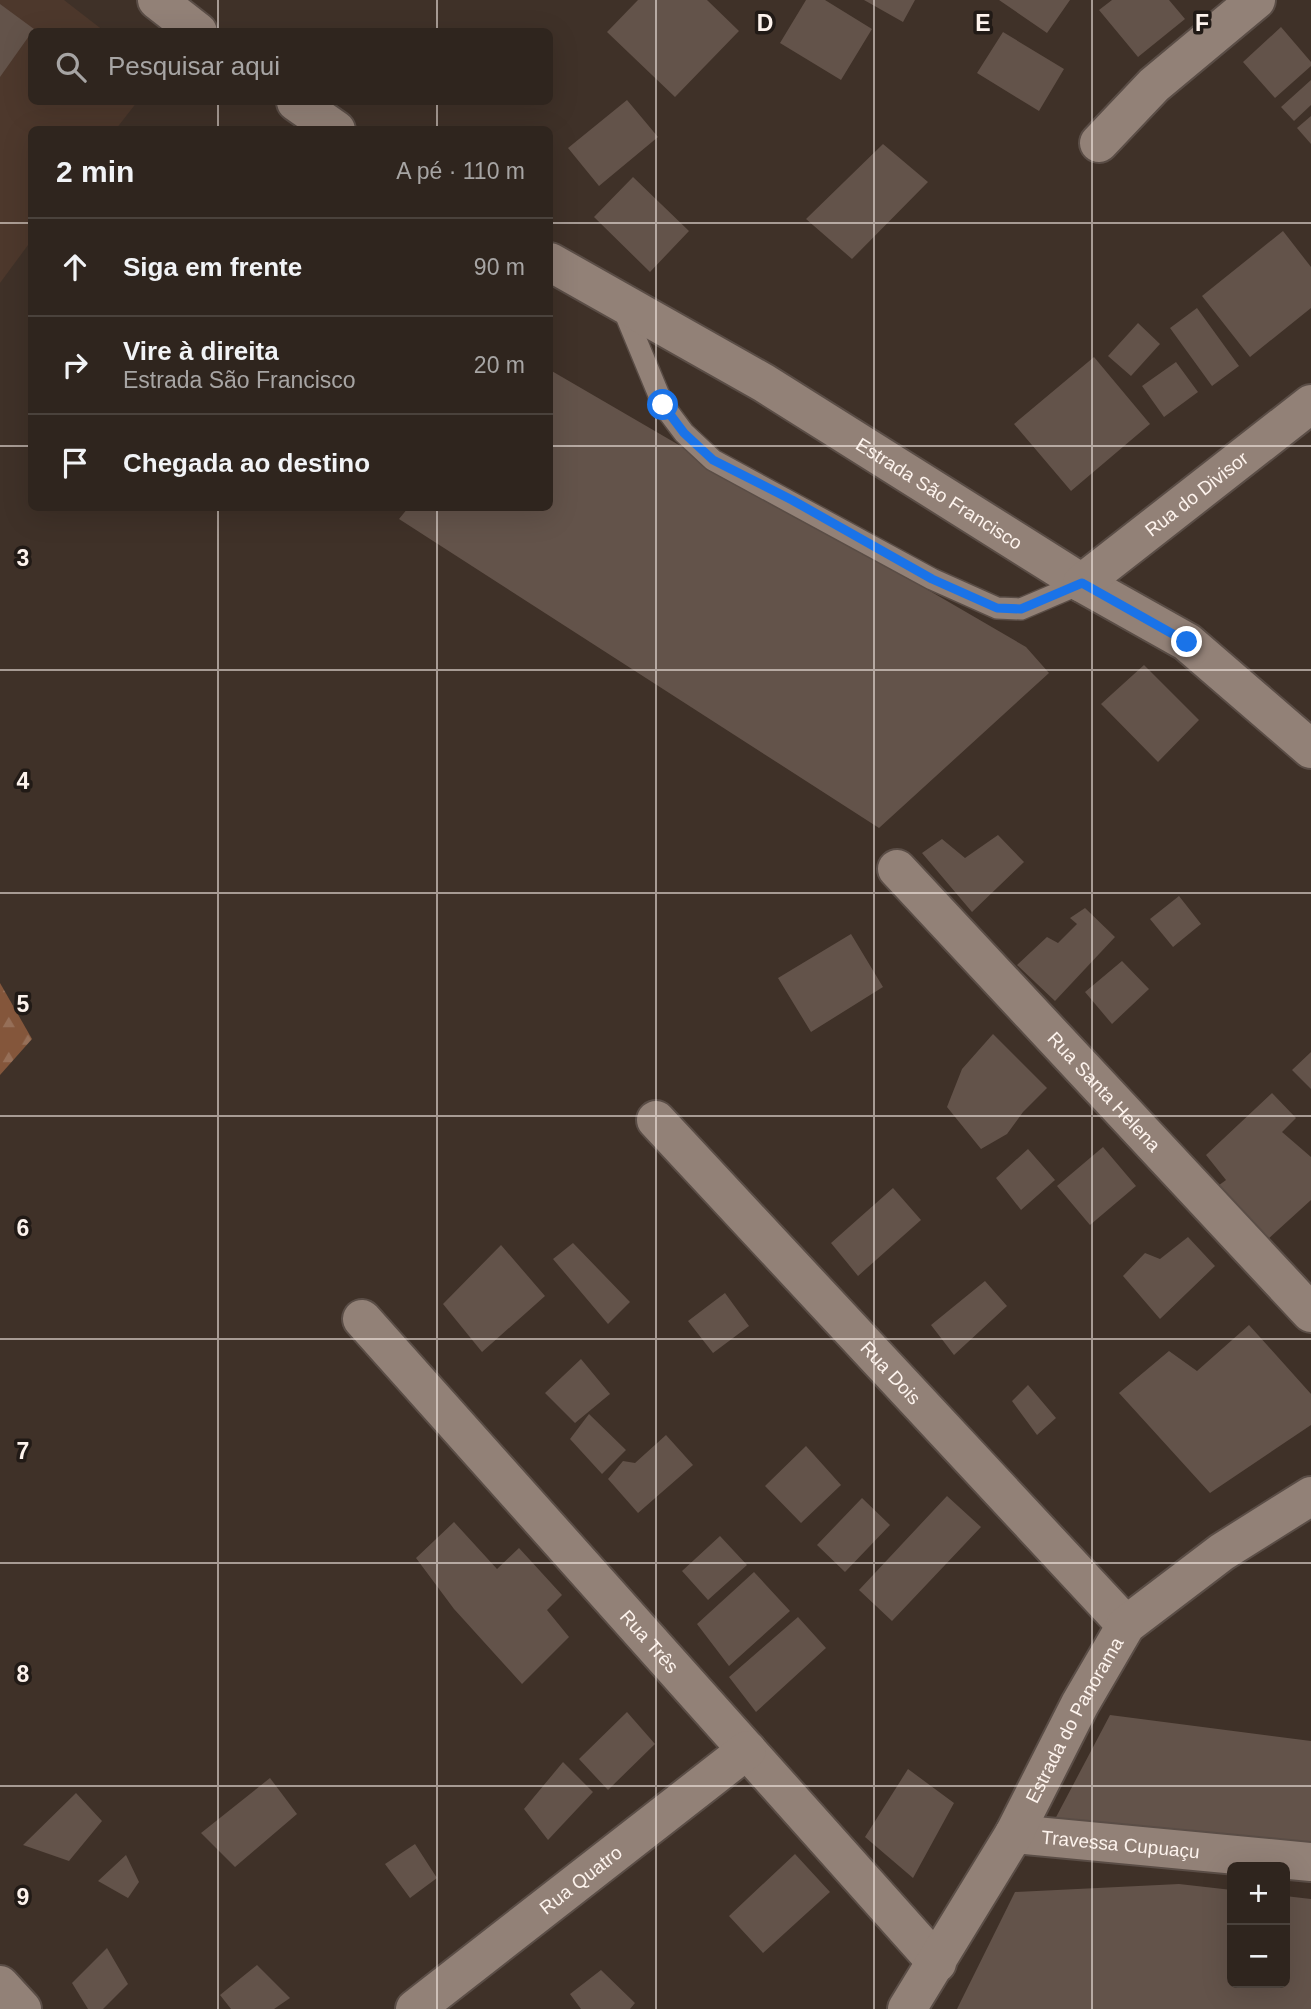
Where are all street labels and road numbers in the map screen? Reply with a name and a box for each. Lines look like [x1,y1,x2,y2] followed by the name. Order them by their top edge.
[852,433,1026,553] street label: Estrada São Francisco
[1141,447,1252,540] street label: Rua do Divisor
[1044,1027,1165,1156] street label: Rua Santa Helena
[857,1337,925,1408] street label: Rua Dois
[616,1605,683,1677] street label: Rua Três
[1021,1633,1127,1806] street label: Estrada do Panorama
[1040,1826,1201,1862] street label: Travessa Cupuaçu
[535,1841,626,1918] street label: Rua Quatro

